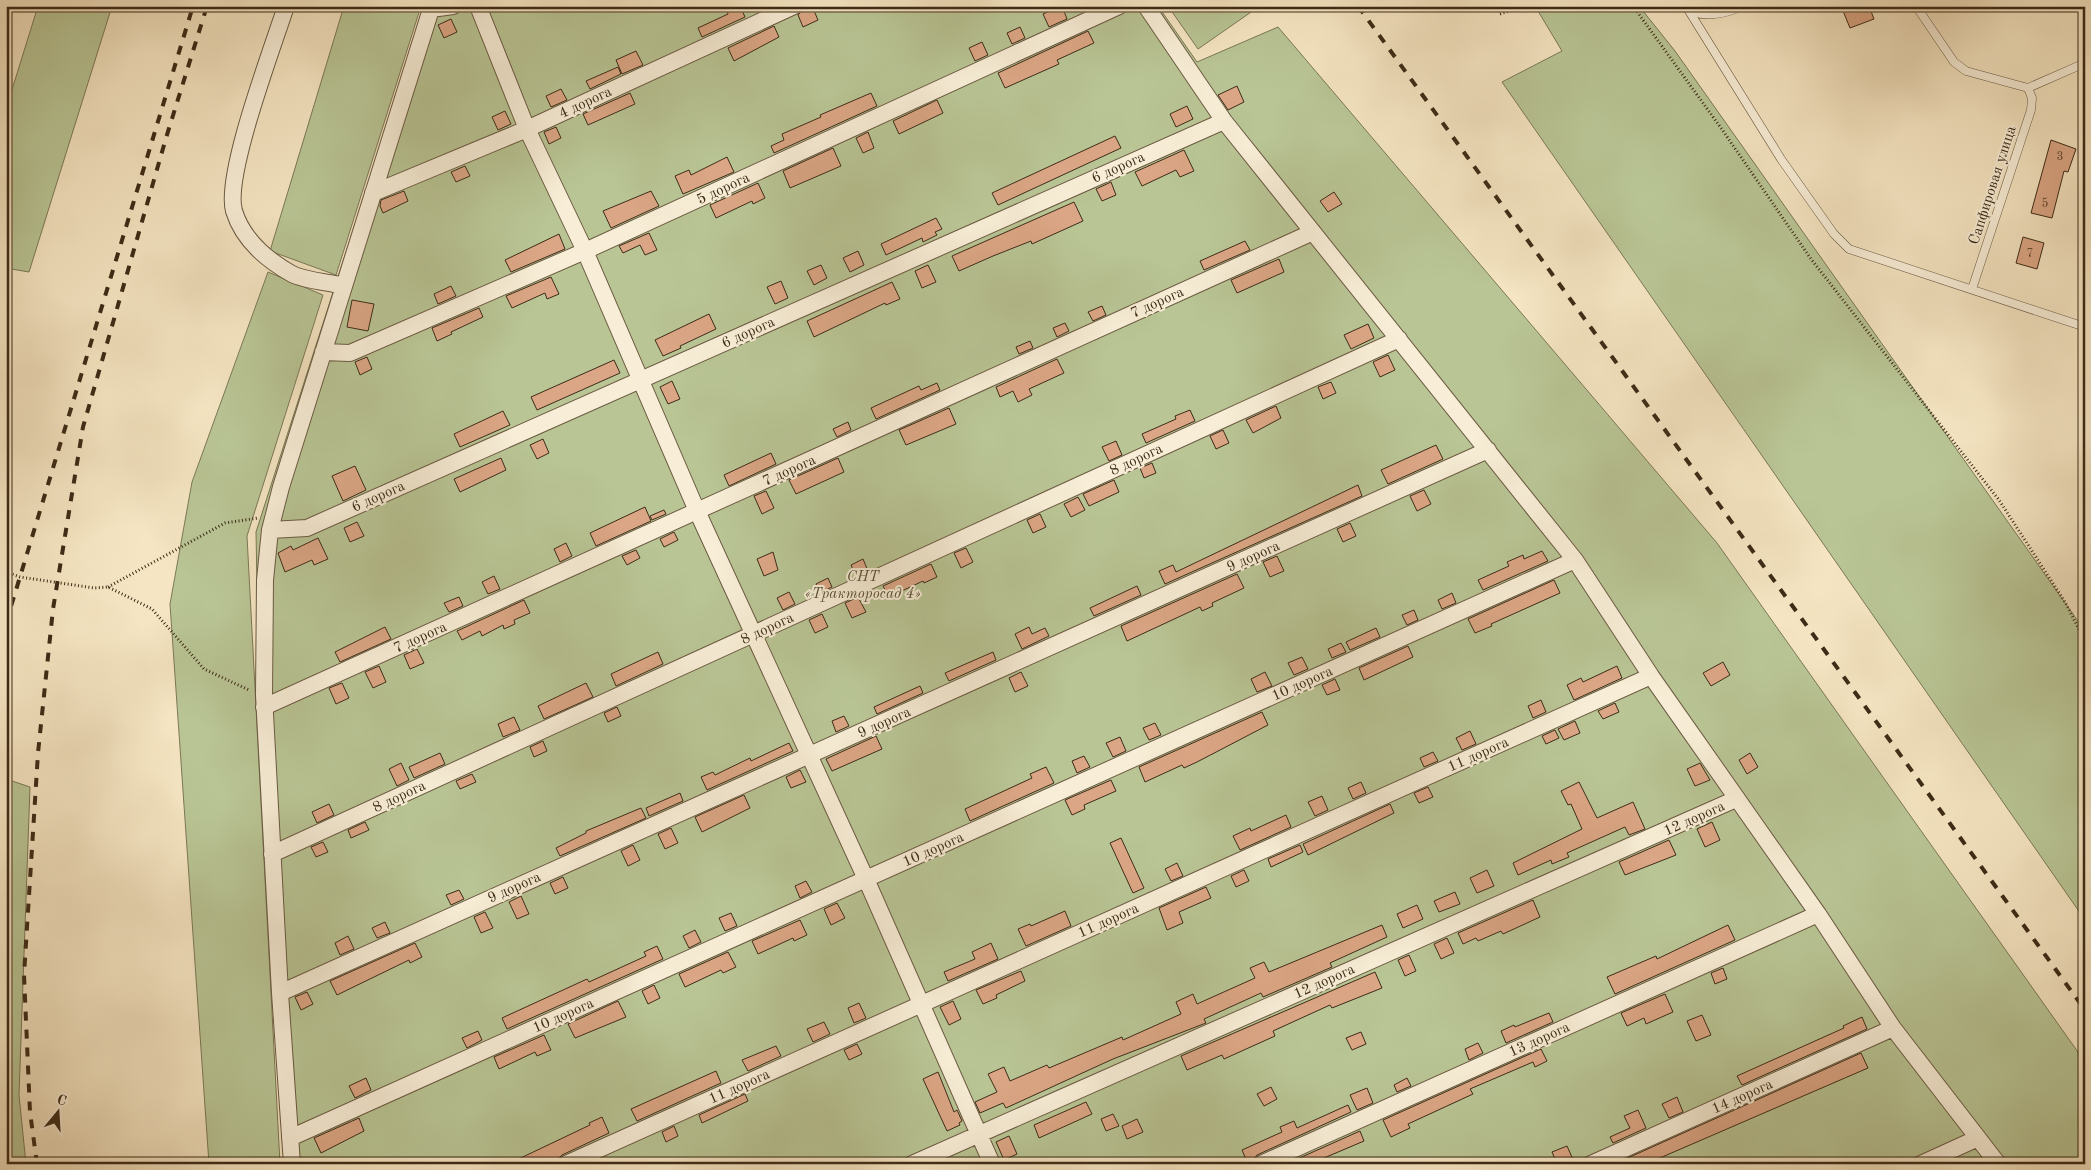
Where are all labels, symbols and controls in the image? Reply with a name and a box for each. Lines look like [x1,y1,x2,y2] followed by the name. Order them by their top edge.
[557,84,615,122] street label: 4 дорога
[1967,124,2020,247] street label: Сапфировая улица
[1090,150,1148,187] street label: 6 дорога
[2057,151,2063,163] house number: 3
[695,170,753,208] street label: 5 дорога
[2042,197,2049,210] house number: 5
[2027,248,2033,260] house number: 7
[1129,285,1187,322] street label: 7 дорога
[720,315,778,352] street label: 6 дорога
[1108,441,1166,479] street label: 8 дорога
[761,453,819,490] street label: 7 дорога
[350,479,408,516] street label: 6 дорога
[1225,539,1283,576] street label: 9 дорога
[805,570,921,602] park label: СНТ «Тракторосад 4»
[739,610,797,648] street label: 8 дорога
[392,620,450,657] street label: 7 дорога
[1270,664,1336,704] street label: 10 дорога
[856,705,914,742] street label: 9 дорога
[1446,735,1512,775] street label: 11 дорога
[371,778,429,816] street label: 8 дорога
[1662,799,1728,839] street label: 12 дорога
[901,830,967,870] street label: 10 дорога
[486,870,544,907] street label: 9 дорога
[1076,901,1142,941] street label: 11 дорога
[1292,962,1358,1002] street label: 12 дорога
[531,996,597,1036] street label: 10 дорога
[1507,1020,1573,1060] street label: 13 дорога
[707,1067,773,1107] street label: 11 дорога
[1710,1077,1776,1117] street label: 14 дорога
[32,1088,82,1138] north arrow
[55,1093,68,1109] text: С

